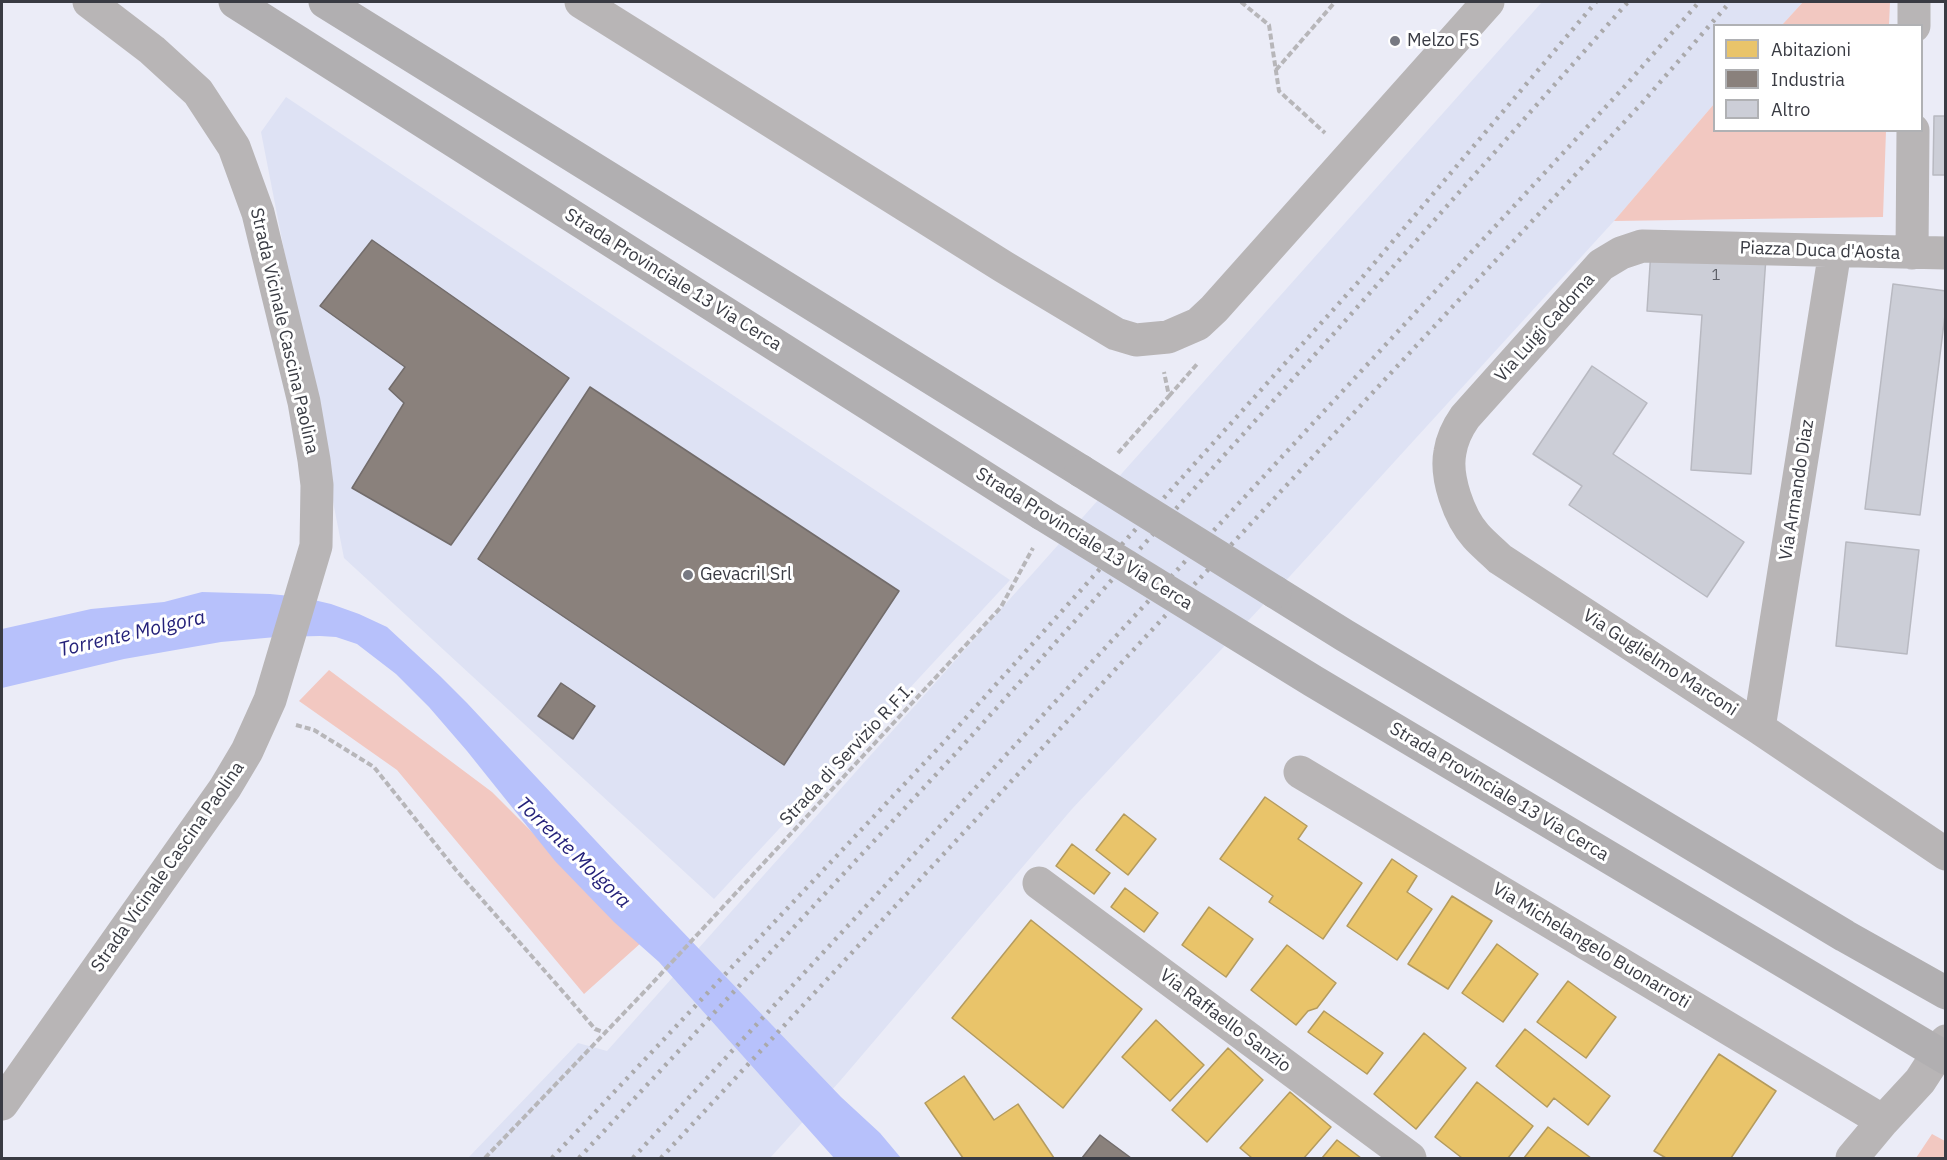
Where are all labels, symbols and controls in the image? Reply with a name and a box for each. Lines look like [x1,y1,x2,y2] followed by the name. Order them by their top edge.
[1713,24,1923,132] legend
[1407,30,1479,52] place label: Melzo FS
[1388,34,1402,48] marker: Melzo FS
[1771,38,1851,61] text: Abitazioni
[1771,68,1845,91] text: Industria
[1771,98,1810,121] text: Altro
[561,204,785,356] street label: Strada Provinciale 13 Via Cerca
[245,206,323,456] street label: Strada Vicinale Cascina Paolina
[1739,237,1901,265] street label: Piazza Duca d'Aosta
[1712,267,1720,285] house number: 1
[1491,269,1599,387] street label: Via Luigi Cadorna
[1775,418,1819,562] street label: Via Armando Diaz
[972,463,1196,615] street label: Strada Provinciale 13 Via Cerca
[700,564,792,586] place label: Gevacril Srl
[681,568,695,582] marker: Gevacril Srl
[56,605,208,663] water label: Torrente Molgora
[1579,605,1741,721] street label: Via Guglielmo Marconi
[776,680,918,830] street label: Strada di Servizio R.F.I.
[1386,718,1612,866] street label: Strada Provinciale 13 Via Cerca
[87,758,249,976] street label: Strada Vicinale Cascina Paolina
[511,792,635,914] water label: Torrente Molgora
[1488,878,1694,1014] street label: Via Michelangelo Buonarroti
[1155,965,1295,1077] street label: Via Raffaello Sanzio

